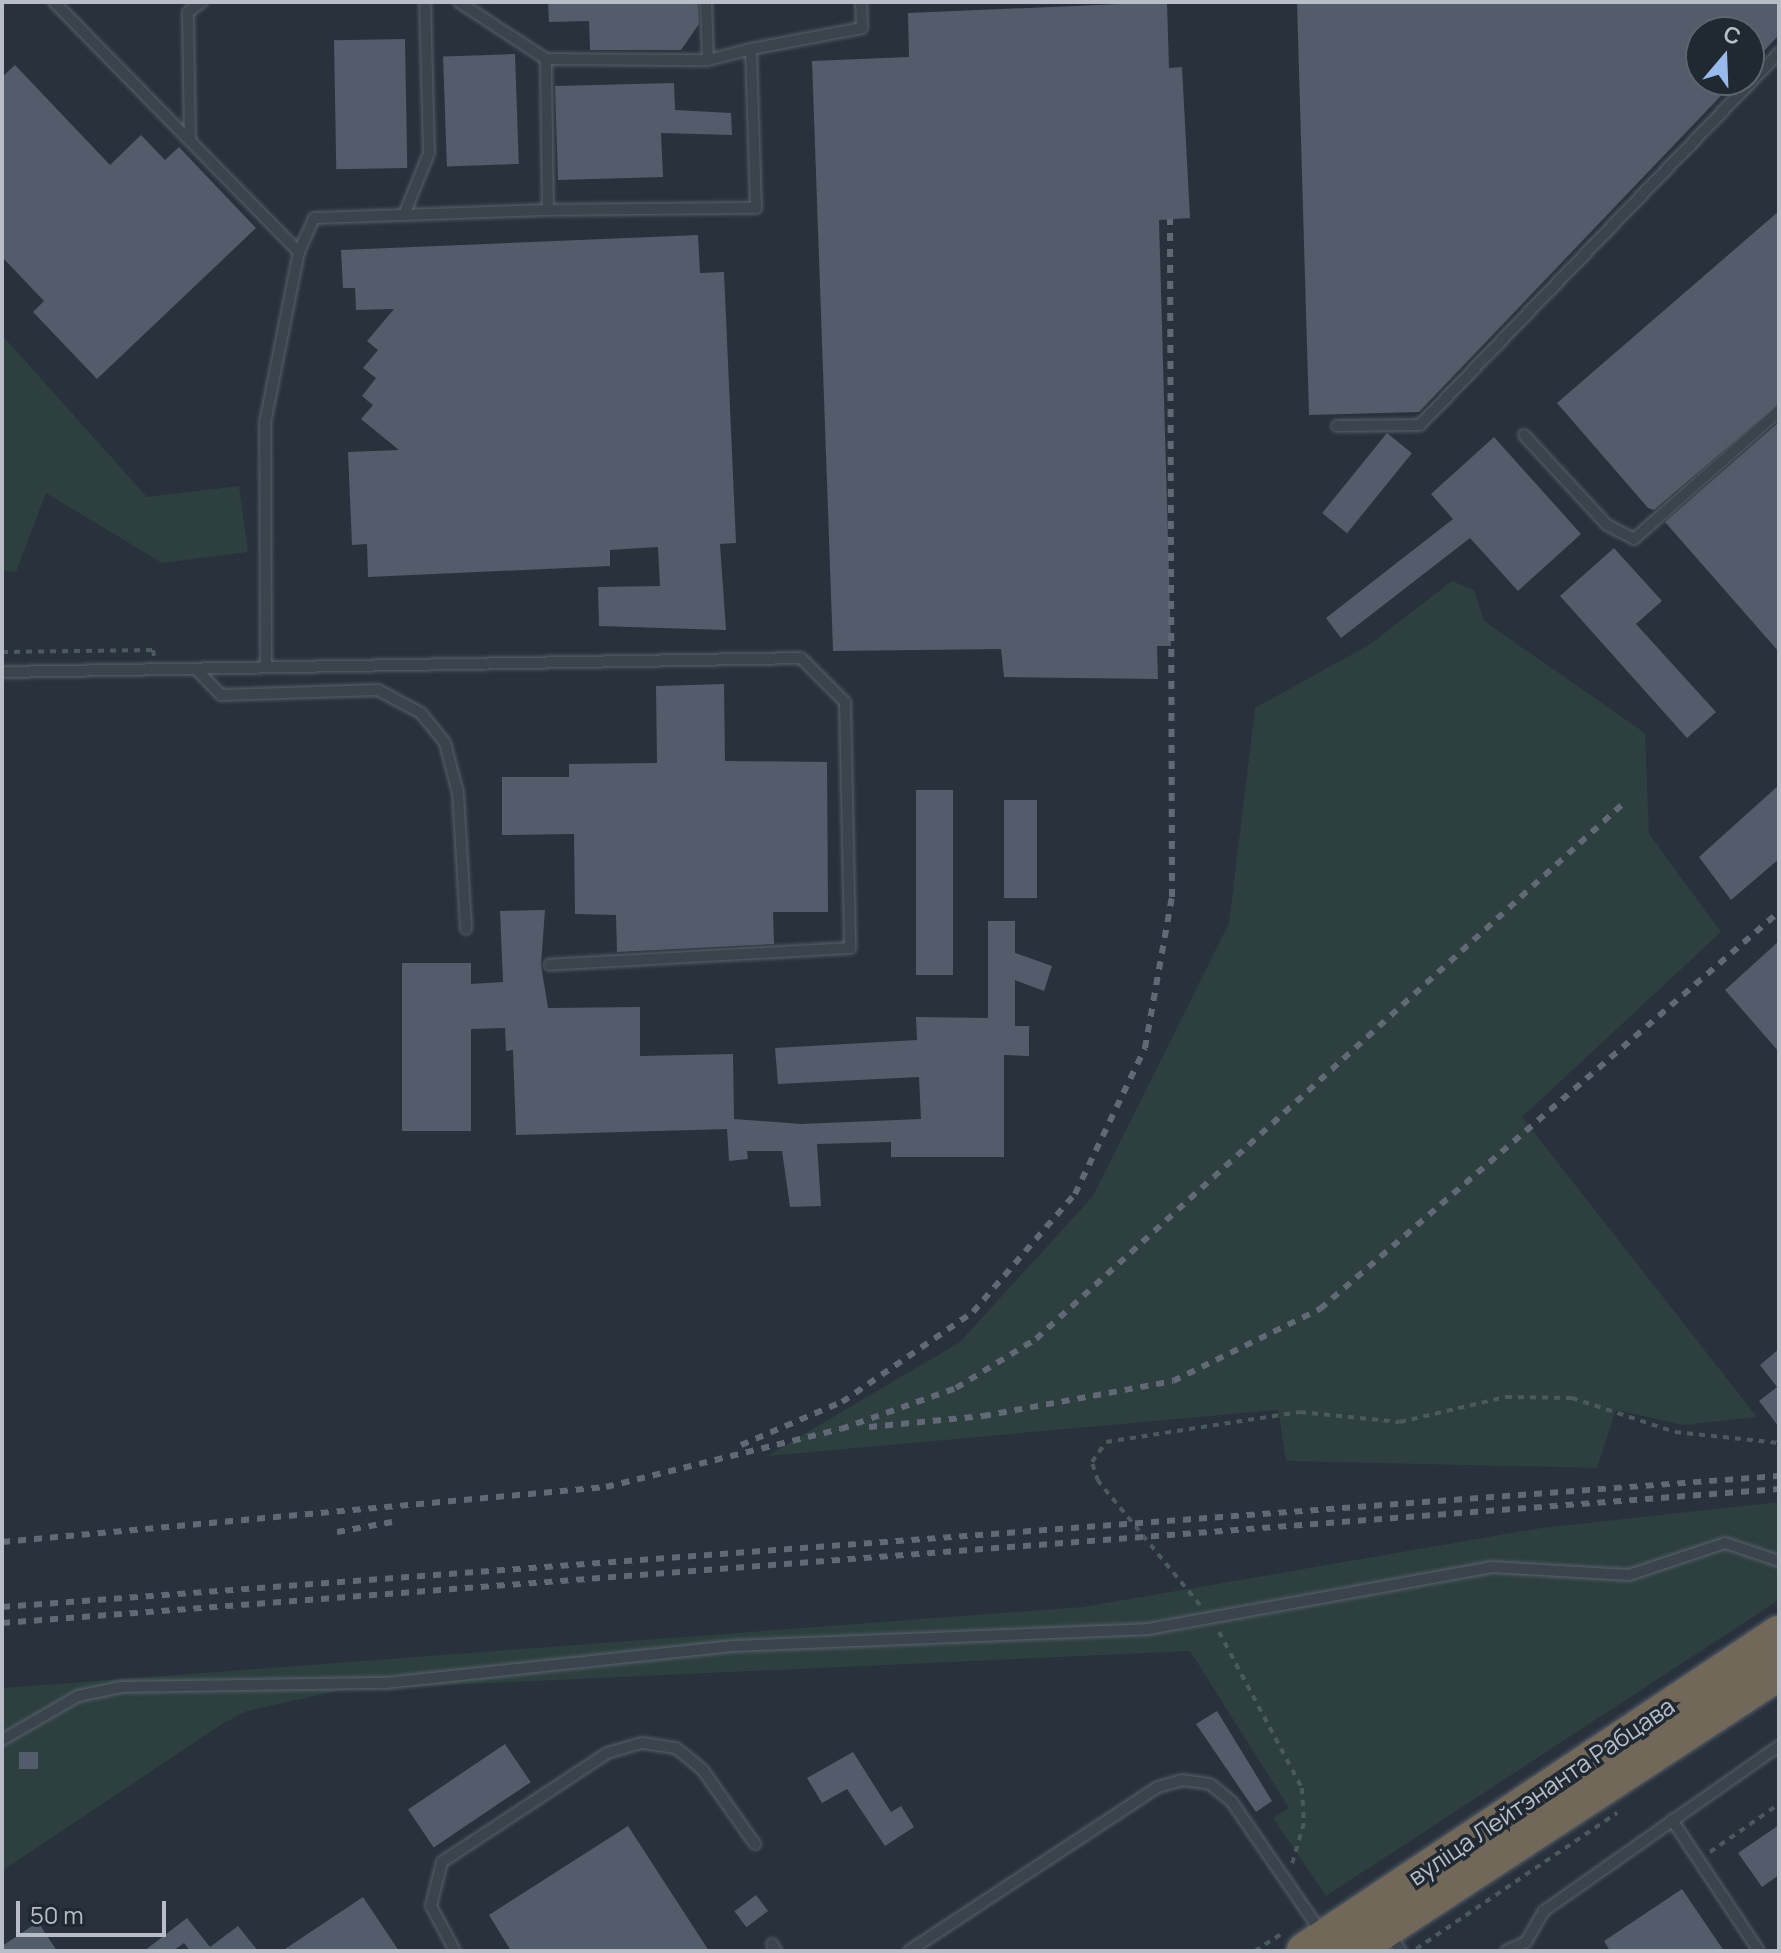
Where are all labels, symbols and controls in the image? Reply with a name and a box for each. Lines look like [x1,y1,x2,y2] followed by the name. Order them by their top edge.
[1685,16,1765,96] north arrow
[1720,18,1745,52] text: С
[1402,1691,1680,1891] street label: вуліца Лейтэнанта Рабцава
[20,1885,170,1935] scale bar
[30,1898,84,1931] text: 50 m

